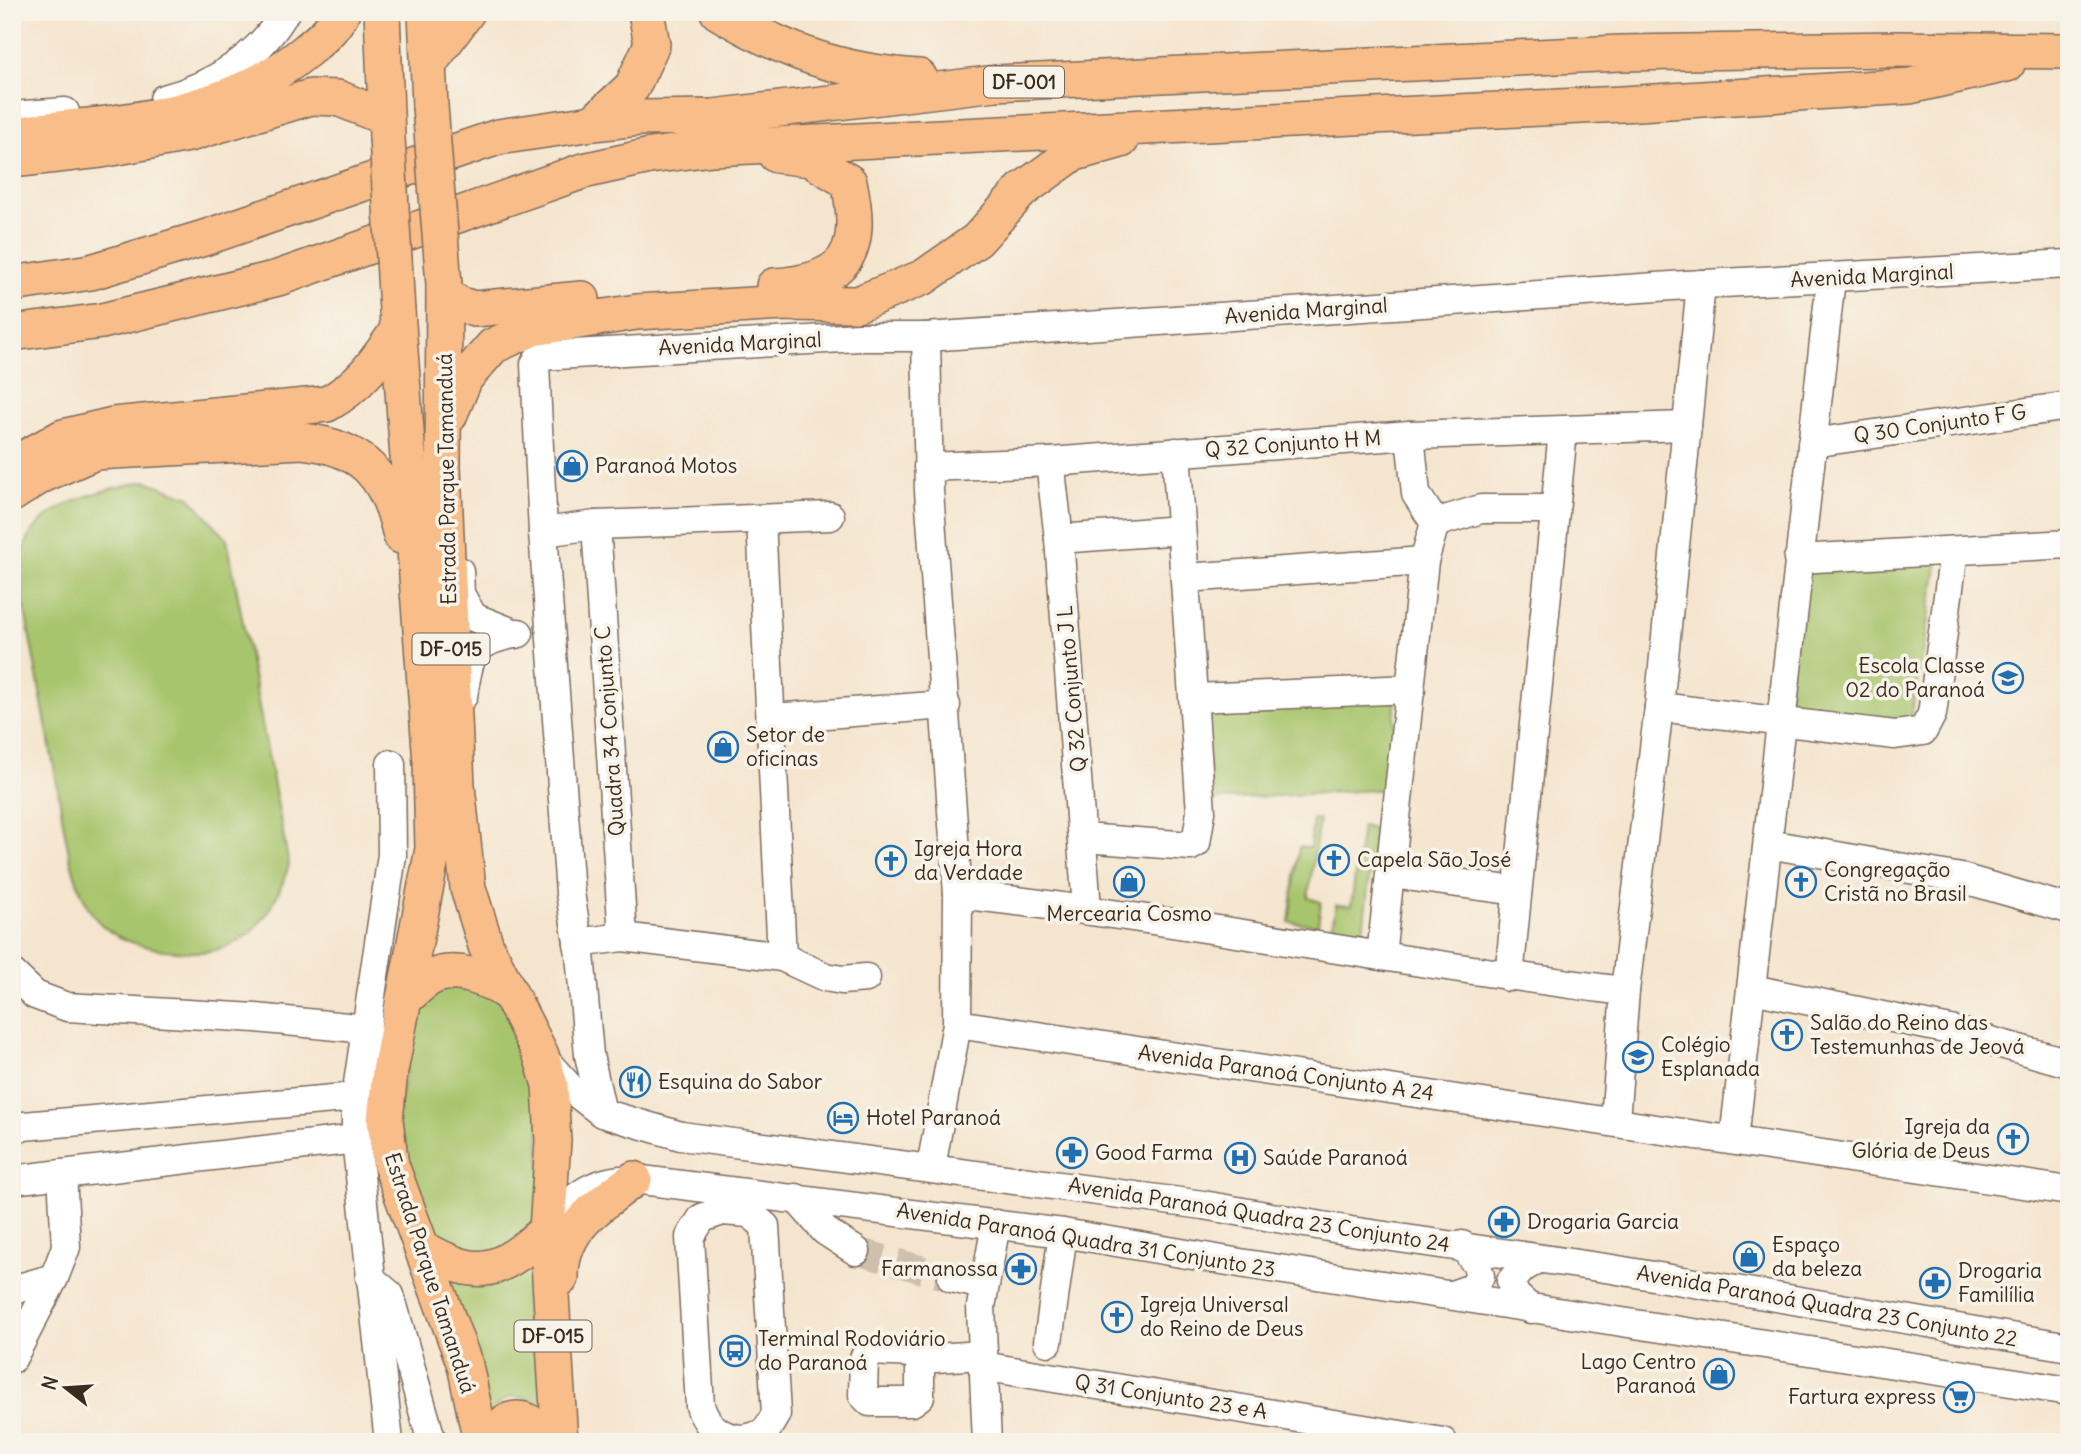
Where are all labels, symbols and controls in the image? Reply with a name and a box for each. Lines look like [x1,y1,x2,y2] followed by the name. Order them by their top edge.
[984,66,1064,97] road number: DF-001
[1790,258,1954,293] street label: Avenida Marginal
[1223,291,1388,330] street label: Avenida Marginal
[658,326,822,361] street label: Avenida Marginal
[431,353,462,605] street label: Estrada Parque Tamanduá
[1852,398,2028,449] street label: Q 30 Conjunto F G
[1204,424,1382,463] street label: Q 32 Conjunto H M
[555,449,589,483] shop icon: Paranoá Motos
[595,452,737,479] place label: Paranoá Motos
[1051,605,1092,773] street label: Q 32 Conjunto J L
[589,625,630,837] street label: Quadra 34 Conjunto C
[412,634,490,664] road number: DF-015
[1845,652,1985,703] place label: Escola Classe 02 do Paranoá
[1991,661,2025,695] school or university icon: Escola Classe 02 do Paranoá
[746,721,825,772] place label: Setor de oficinas
[706,730,740,764] shop icon: Setor de oficinas
[914,835,1023,886] place label: Igreja Hora da Verdade
[1317,843,1351,877] church icon: Capela São José
[874,844,908,878] church icon: Igreja Hora da Verdade
[1357,846,1511,873] place label: Capela São José
[1824,856,1967,907] place label: Congregação Cristã no Brasil
[1112,865,1146,899] shop icon: Mercearia Cosmo
[1784,865,1818,899] church icon: Congregação Cristã no Brasil
[1046,900,1212,927] place label: Mercearia Cosmo
[1810,1009,2024,1060] place label: Salão do Reino das Testemunhas de Jeová
[1770,1018,1804,1052] church icon: Salão do Reino das Testemunhas de Jeová
[1661,1031,1760,1082] place label: Colégio Esplanada
[1136,1038,1436,1107] street label: Avenida Paranoá Conjunto A 24
[1621,1040,1655,1074] school or university icon: Colégio Esplanada
[618,1065,652,1099] restaurant icon: Esquina do Sabor
[658,1068,823,1095] place label: Esquina do Sabor
[826,1101,860,1135] hotel icon: Hotel Paranoá
[866,1104,1001,1131] place label: Hotel Paranoá
[1851,1113,1990,1164] place label: Igreja da Glória de Deus
[1996,1122,2030,1156] church icon: Igreja da Glória de Deus
[1055,1136,1089,1170] pharmacy icon: Good Farma
[1095,1139,1213,1166] place label: Good Farma
[1223,1141,1257,1175] hospital icon: Saúde Paranoá
[1263,1144,1408,1171] place label: Saúde Paranoá
[379,1149,482,1397] street label: Estrada Parque Tamanduá
[1066,1171,1452,1258] street label: Avenida Paranoá Quadra 23 Conjunto 24
[895,1196,1277,1283] street label: Avenida Paranoá Quadra 31 Conjunto 23
[1487,1205,1521,1239] pharmacy icon: Drogaria Garcia
[1527,1208,1679,1235] place label: Drogaria Garcia
[1772,1231,1862,1282] place label: Espaço da beleza
[1732,1240,1766,1274] shop icon: Espaço da beleza
[1004,1252,1038,1286] pharmacy icon: Farmanossa
[881,1255,998,1282] place label: Farmanossa
[1958,1257,2042,1308] place label: Drogaria Familília
[1635,1259,2019,1352] street label: Avenida Paranoá Quadra 23 Conjunto 22
[1918,1266,1952,1300] pharmacy icon: Drogaria Familília
[1140,1291,1304,1342] place label: Igreja Universal do Reino de Deus
[1100,1300,1134,1334] church icon: Igreja Universal do Reino de Deus
[514,1320,592,1352] road number: DF-015
[758,1325,945,1376] place label: Terminal Rodoviário do Paranoá
[718,1334,752,1368] bus stop icon: Terminal Rodoviário do Paranoá
[1580,1348,1696,1399] place label: Lago Centro Paranoá
[32,1352,102,1422] north arrow
[1702,1357,1736,1391] shop icon: Lago Centro Paranoá
[1073,1368,1269,1425] street label: Q 31 Conjunto 23 e A
[36,1373,63,1393] text: N
[1942,1380,1976,1414] supermarket icon: Fartura express
[1788,1383,1936,1410] place label: Fartura express

